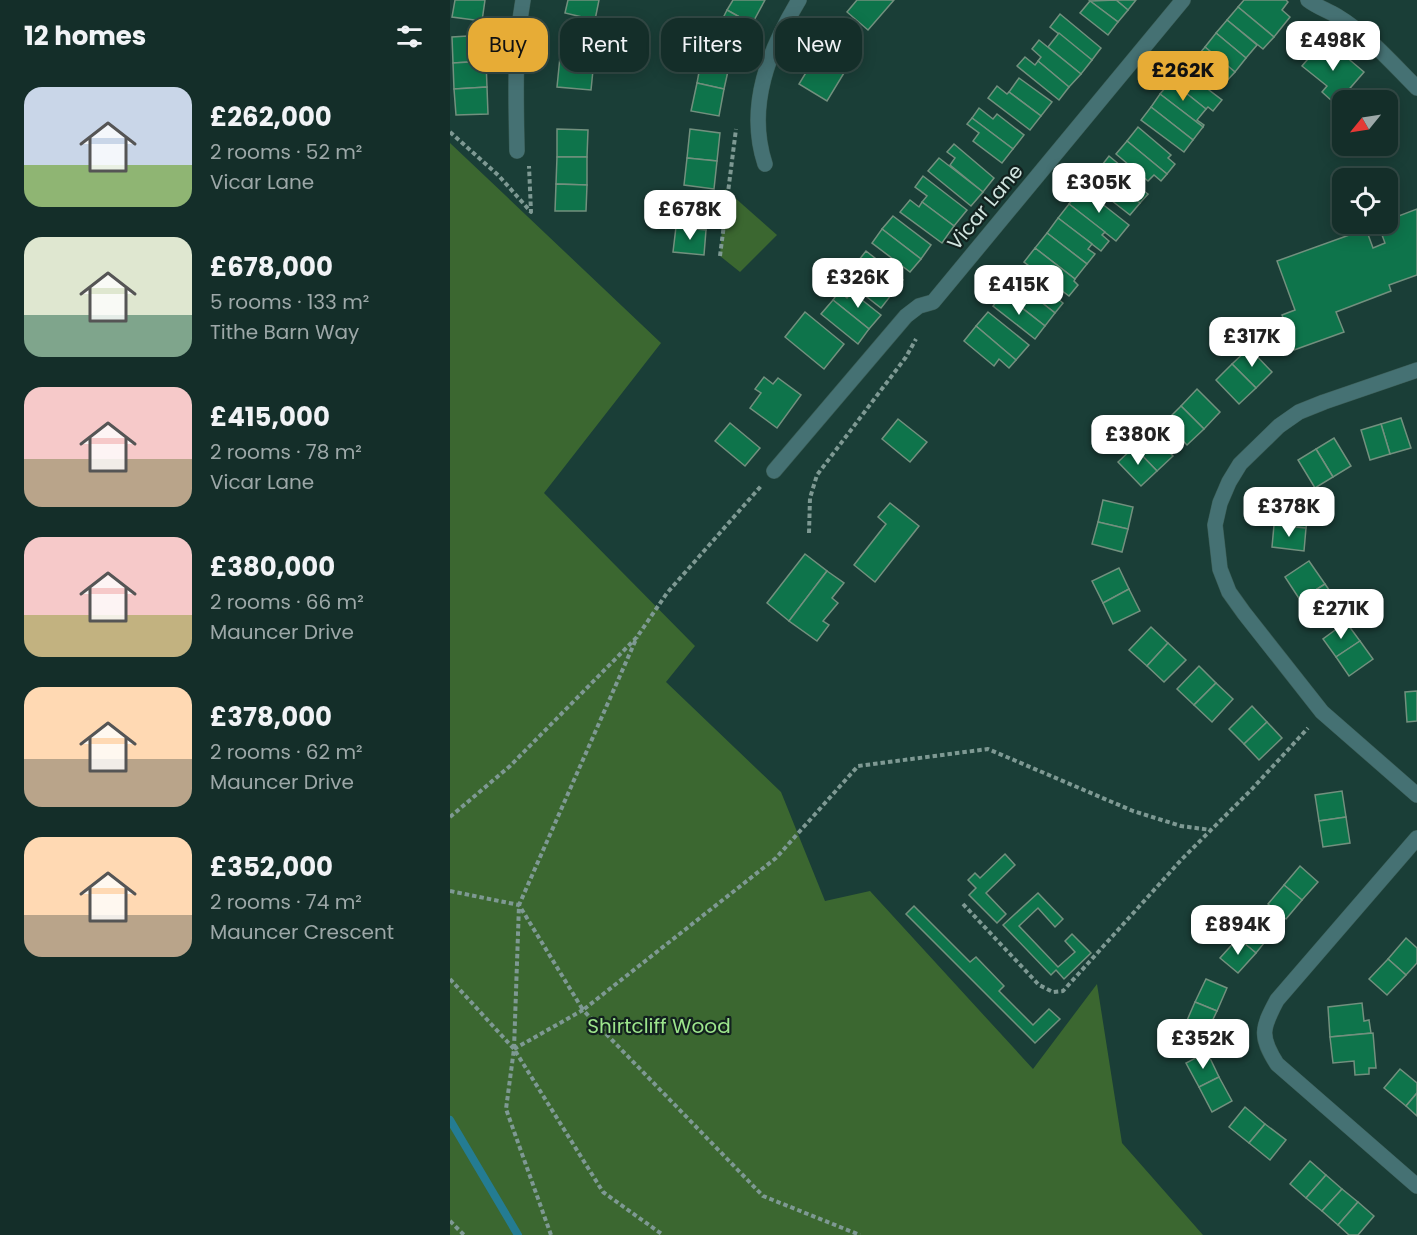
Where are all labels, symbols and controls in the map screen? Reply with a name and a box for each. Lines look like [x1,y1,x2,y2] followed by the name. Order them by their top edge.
[24,18,146,54] text: 12 homes
[468,18,548,72] chip: Buy
[560,18,649,72] chip: Rent
[661,18,763,72] chip: Filters
[775,18,862,72] chip: New
[393,20,426,53] icon: filters
[1291,21,1375,72] pin: £498K
[1300,26,1366,54] text: £498K
[1141,51,1225,102] pin: £262K
[1152,56,1214,84] text: £262K
[1332,90,1398,156] north arrow
[1332,90,1398,234] map controls
[210,99,332,135] text: £262,000
[72,111,144,183] icon: home
[210,138,362,166] text: 2 rooms · 52 m²
[941,158,1029,256] street label: Vicar Lane
[1057,163,1141,214] pin: £305K
[210,168,314,196] text: Vicar Lane
[1066,168,1132,196] text: £305K
[1332,168,1398,234] button: locate
[648,190,732,241] pin: £678K
[658,195,722,223] text: £678K
[210,249,333,285] text: £678,000
[816,258,900,309] pin: £326K
[72,261,144,333] icon: home
[826,263,890,291] text: £326K
[977,265,1061,316] pin: £415K
[988,270,1050,298] text: £415K
[210,288,369,316] text: 5 rooms · 133 m²
[1210,317,1294,368] pin: £317K
[210,318,359,346] text: Tithe Barn Way
[1223,322,1281,350] text: £317K
[210,399,330,435] text: £415,000
[72,411,144,483] icon: home
[1096,415,1180,466] pin: £380K
[1105,420,1171,448] text: £380K
[210,438,362,466] text: 2 rooms · 78 m²
[210,468,314,496] text: Vicar Lane
[1247,487,1331,538] pin: £378K
[1258,492,1320,520] text: £378K
[210,549,335,585] text: £380,000
[72,561,144,633] icon: home
[210,588,364,616] text: 2 rooms · 66 m²
[1299,589,1383,640] pin: £271K
[1313,594,1369,622] text: £271K
[210,618,354,646] text: Mauncer Drive
[210,699,332,735] text: £378,000
[72,711,144,783] icon: home
[210,738,363,766] text: 2 rooms · 62 m²
[210,768,354,796] text: Mauncer Drive
[210,849,333,885] text: £352,000
[72,861,144,933] icon: home
[210,888,362,916] text: 2 rooms · 74 m²
[1196,905,1280,956] pin: £894K
[1205,910,1271,938] text: £894K
[210,918,394,946] text: Mauncer Crescent
[587,1012,731,1040] park label: Shirtcliff Wood
[1161,1019,1245,1070] pin: £352K
[1171,1024,1235,1052] text: £352K

